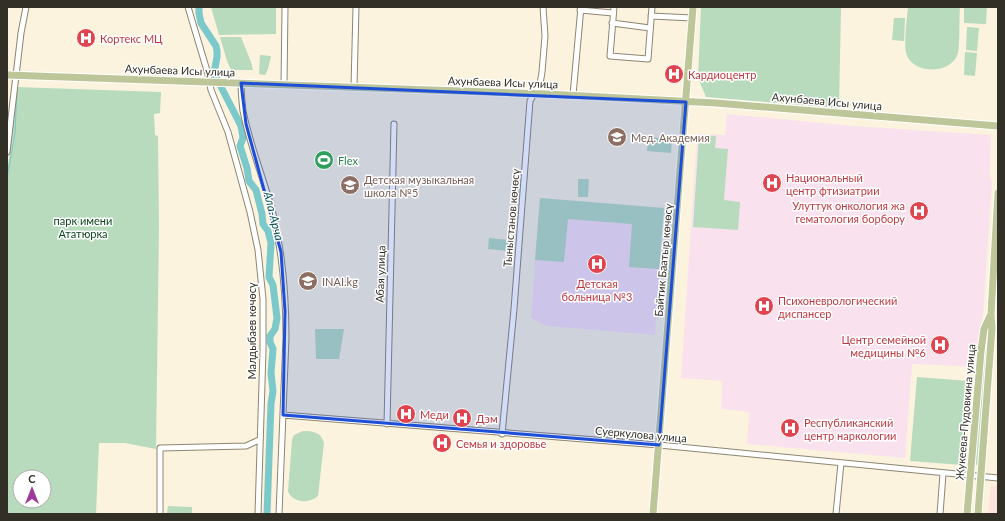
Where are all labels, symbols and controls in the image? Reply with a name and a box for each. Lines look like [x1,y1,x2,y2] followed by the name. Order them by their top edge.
[75,27,97,49] hospital icon: Кортекс МЦ
[100,32,163,45] place label: Кортекс МЦ
[125,62,235,78] street label: Ахунбаева Исы улица
[663,63,685,85] hospital icon: Кардиоцентр
[688,68,756,81] place label: Кардиоцентр
[448,74,558,90] street label: Ахунбаева Исы улица
[771,90,883,112] street label: Ахунбаева Исы улица
[606,126,628,148] school or university icon: Мед. Академия
[631,131,710,144] place label: Мед. Академия
[313,149,335,171] sports icon: Flex
[338,154,358,167] place label: Flex
[500,168,522,268] street label: Тыныстанов көчөсү
[786,171,880,197] place label: Национальный центр фтизиатрии
[761,172,783,194] hospital icon: Национальный центр фтизиатрии
[364,173,474,199] place label: Детская музыкальная школа №5
[339,174,361,196] school or university icon: Детская музыкальная школа №5
[260,189,287,242] water label: Ала-Арча
[792,199,905,225] place label: Улуттук онкология жа гематология борбору
[908,200,930,222] hospital icon: Улуттук онкология жа гематология борбору
[652,203,674,317] street label: Байтик Баатыр көчөсү
[54,214,112,240] park label: парк имени Ататюрка
[373,245,387,303] street label: Абая улица
[586,253,608,275] hospital icon: Детская больница №3
[297,270,319,292] school or university icon: INAI.kg
[322,275,358,288] place label: INAI.kg
[562,277,632,303] place label: Детская больница №3
[245,282,258,380] street label: Малдыбаев көчөсү
[778,294,897,320] place label: Психоневрологический диспансер
[753,295,775,317] hospital icon: Психоневрологический диспансер
[842,333,926,359] place label: Центр семейной медицины №6
[929,334,951,356] hospital icon: Центр семейной медицины №6
[953,343,977,481] street label: Жукеева-Пудовкина улица
[395,403,417,425] hospital icon: Меди
[451,407,473,429] hospital icon: Дэм
[420,408,449,421] place label: Меди
[476,412,498,425] place label: Дэм
[804,416,896,442] place label: Республиканский центр наркологии
[779,417,801,439] hospital icon: Республиканский центр наркологии
[595,424,687,444] street label: Суеркулова улица
[431,432,453,454] hospital icon: Семья и здоровье
[456,437,546,450] place label: Семья и здоровье
[12,469,52,509] north arrow
[28,472,36,485] text: С

